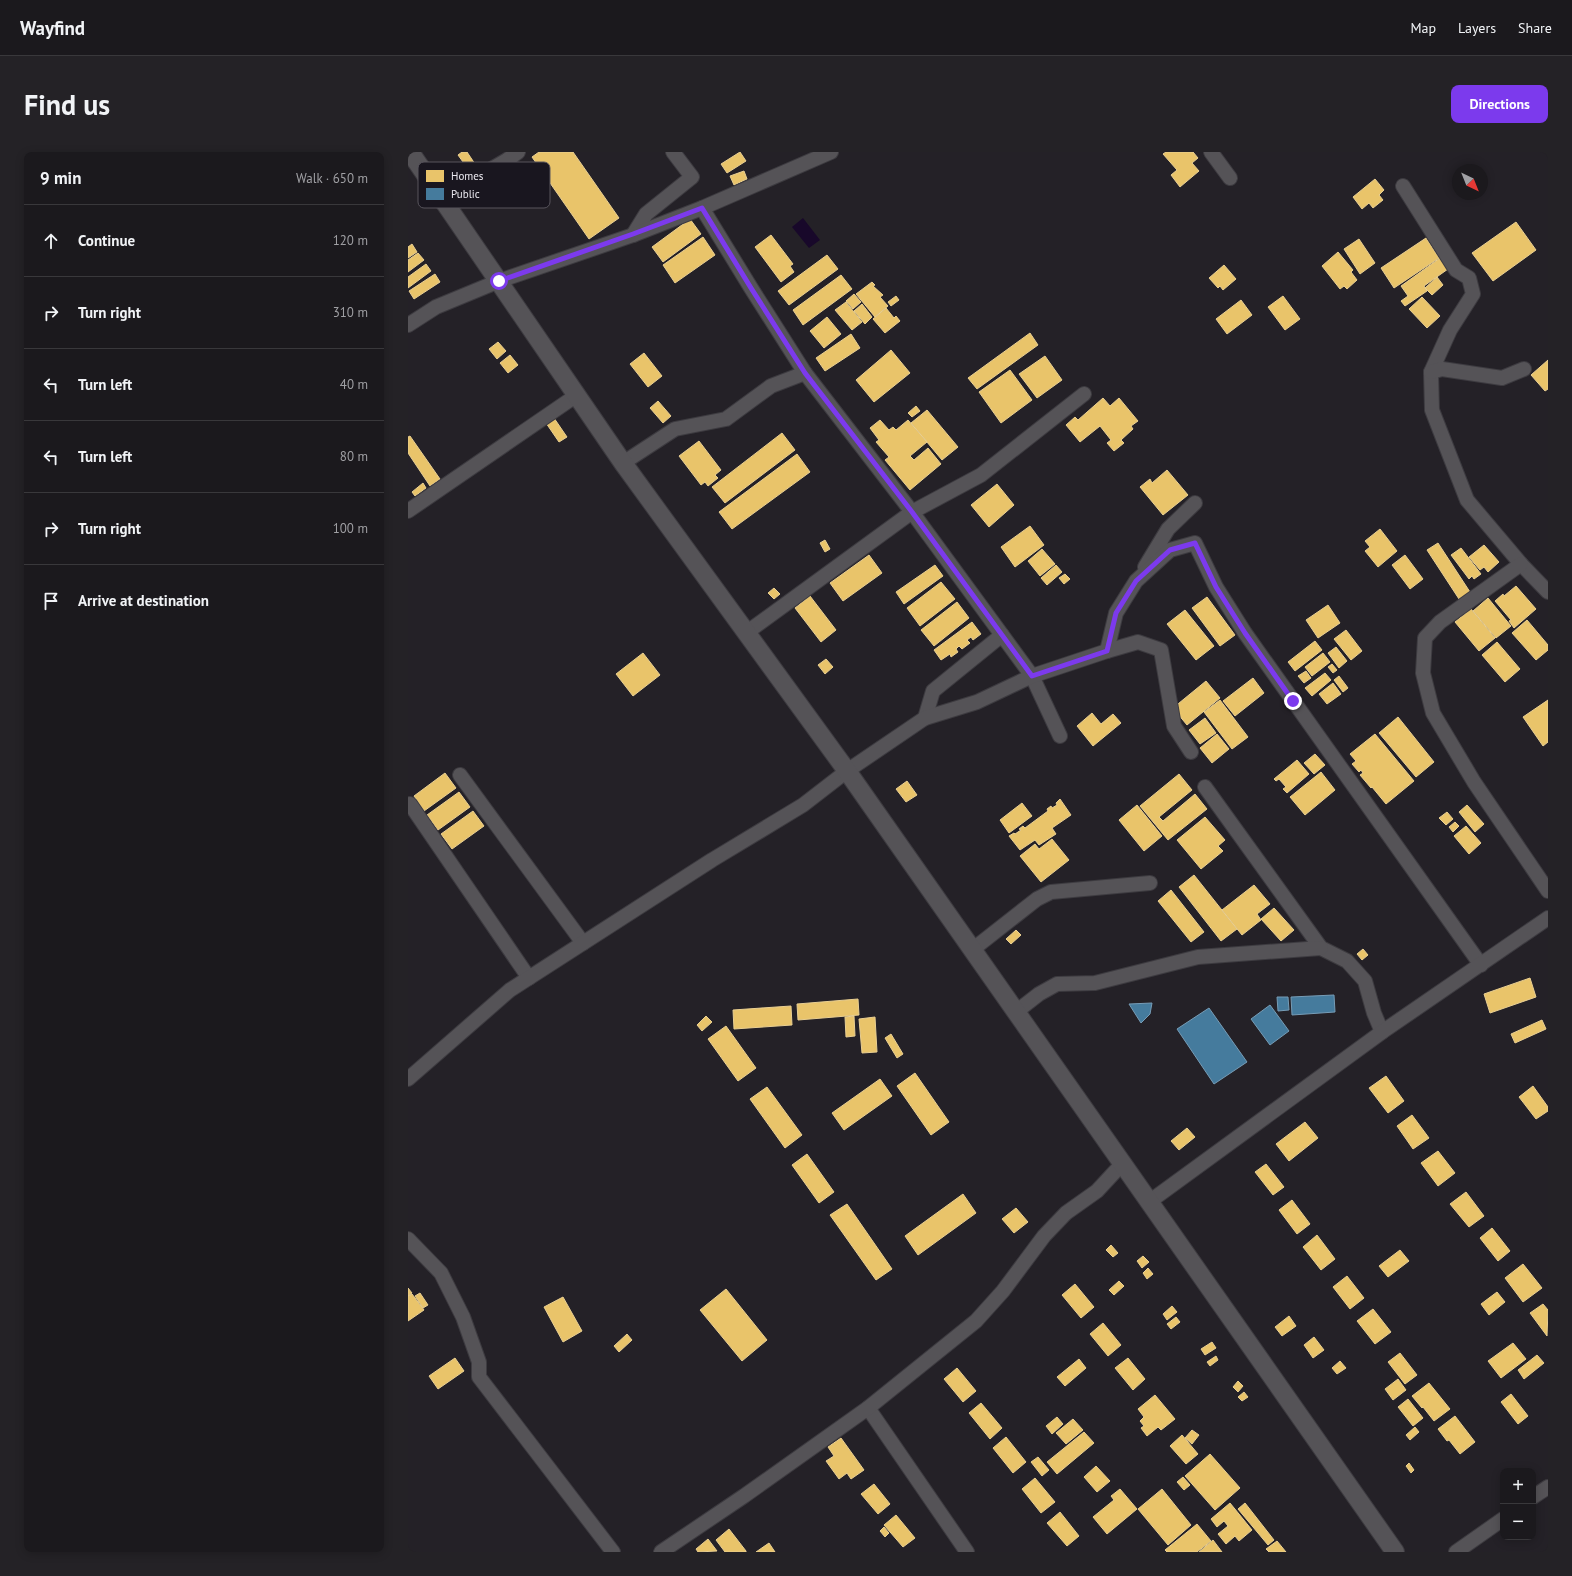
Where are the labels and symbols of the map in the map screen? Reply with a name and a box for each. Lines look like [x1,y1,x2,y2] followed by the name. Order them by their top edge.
[418,162,550,208] legend
[1452,164,1488,200] north arrow
[451,169,484,183] text: Homes
[451,187,480,201] text: Public
[490,272,508,290] route start
[1284,692,1302,710] route end

